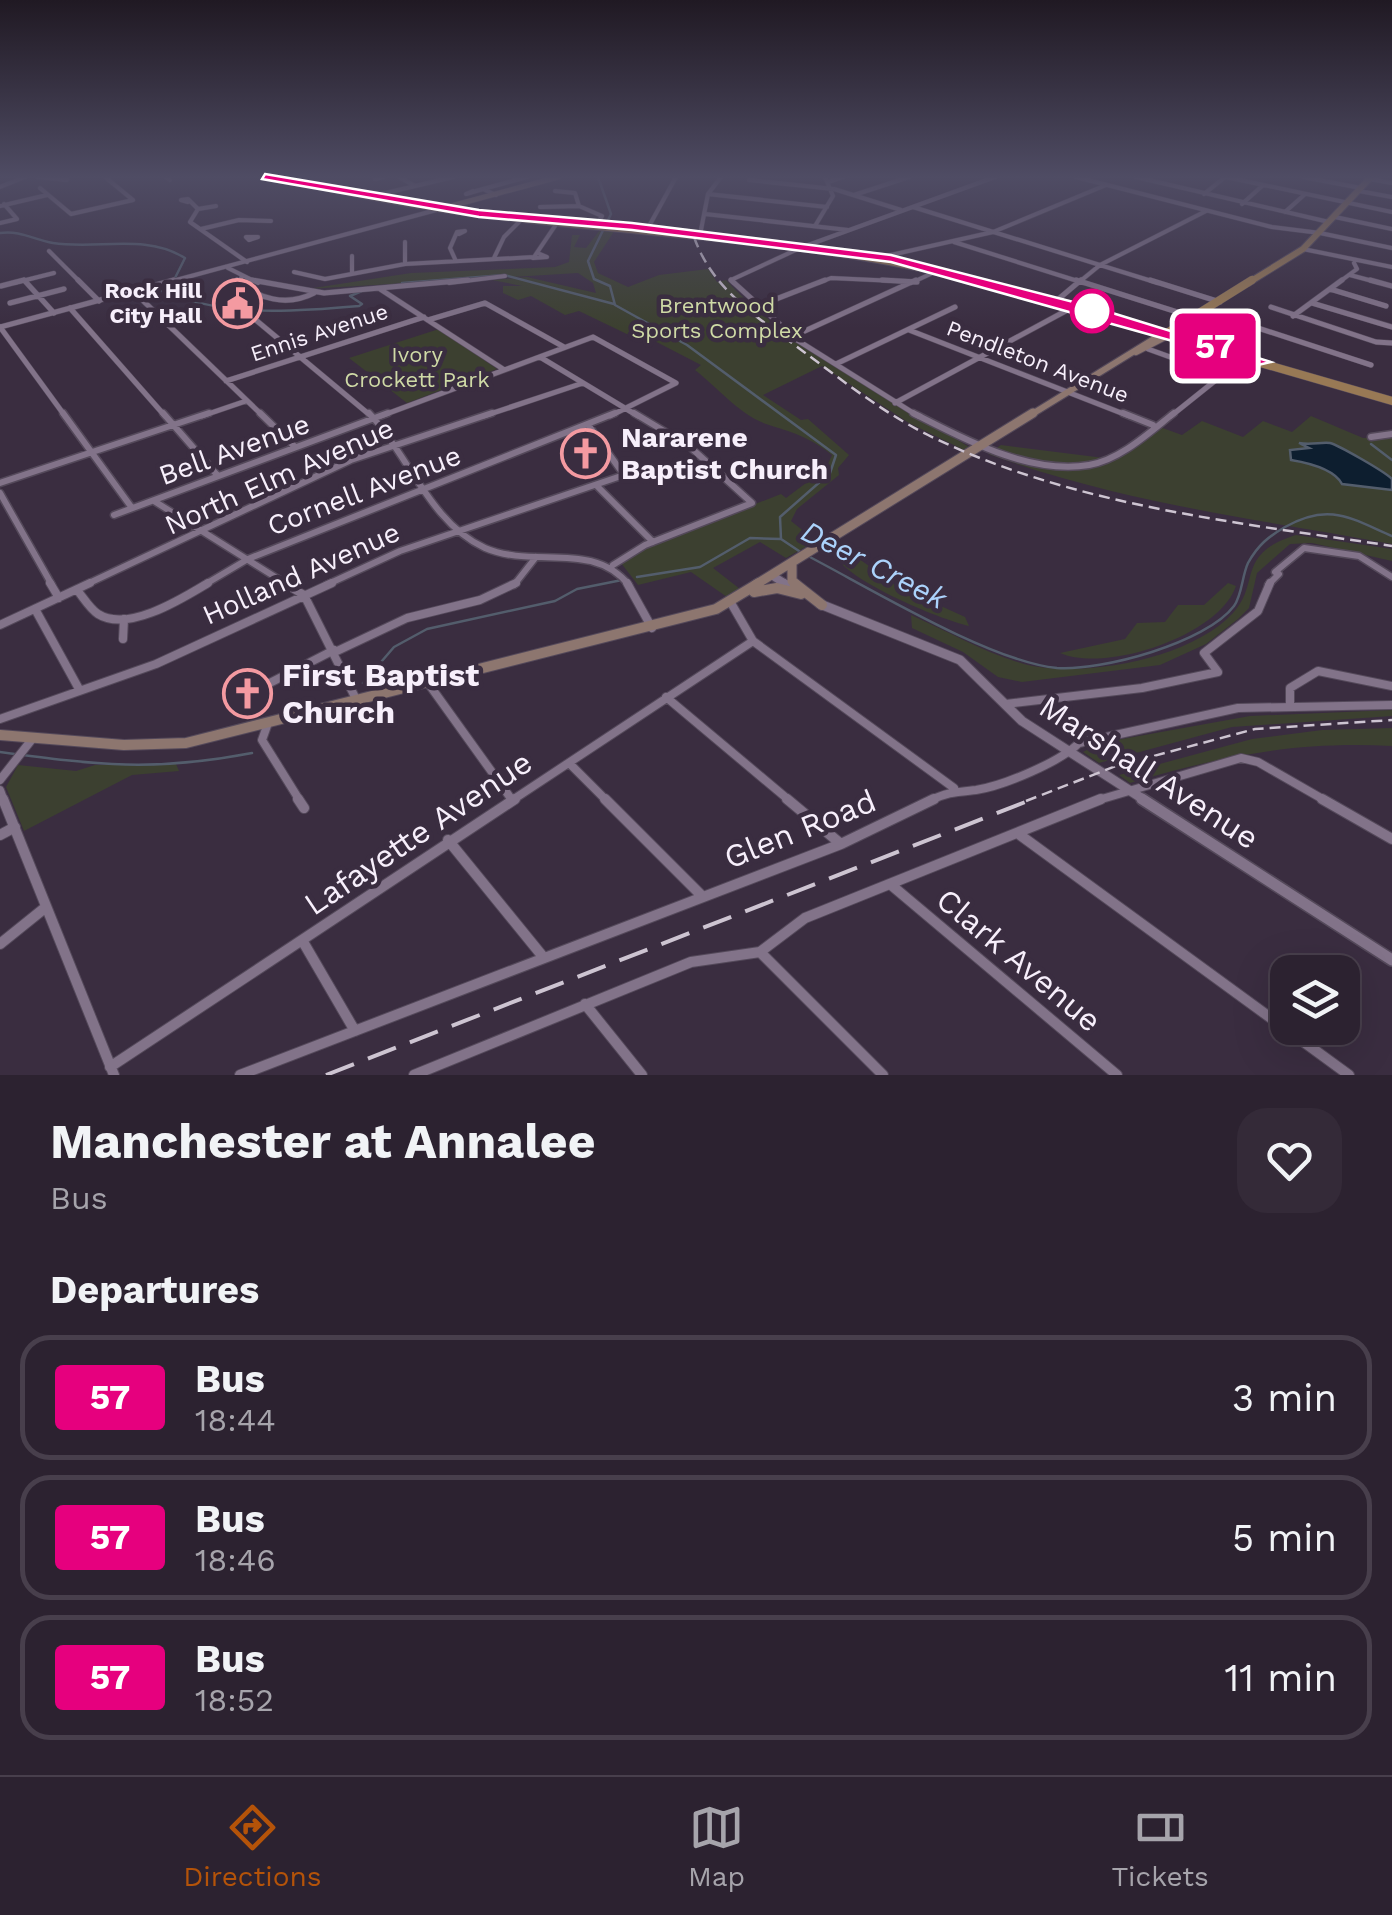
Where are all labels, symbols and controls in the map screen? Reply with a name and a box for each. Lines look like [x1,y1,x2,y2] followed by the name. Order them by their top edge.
[211,277,263,329] public building icon: Rock Hill City Hall
[105,278,203,328] place label: Rock Hill City Hall
[1071,290,1113,332] unlabelled marker
[631,293,803,343] park label: Brentwood Sports Complex
[247,298,391,366] street label: Ennis Avenue
[1170,314,1260,378] line badge: 57
[943,315,1132,408] street label: Pendleton Avenue
[1195,325,1235,367] text: 57
[344,342,490,392] park label: Ivory Crockett Park
[154,407,314,492] street label: Bell Avenue
[160,411,399,542] street label: North Elm Avenue
[621,421,828,486] place label: Nararene Baptist Church
[560,427,612,479] church icon: Nararene Baptist Church
[263,438,466,543] street label: Cornell Avenue
[796,513,954,617] water label: Deer Creek
[197,515,405,632] street label: Holland Avenue
[282,656,479,731] place label: First Baptist Church
[221,667,273,719] church icon: First Baptist Church
[1032,687,1266,857] street label: Marshall Avenue
[297,743,539,923] street label: Lafayette Avenue
[719,781,881,877] street label: Glen Road
[929,880,1109,1040] street label: Clark Avenue
[1270,955,1360,1045] map controls
[1270,955,1360,1045] button: layers
[1237,1108,1342,1213] button: heart
[50,1113,595,1170] text: Manchester at Annalee
[50,1179,108,1217] text: Bus
[50,1268,259,1312] text: Departures
[195,1357,265,1401] text: Bus
[90,1376,130,1418] text: 57
[1232,1376,1337,1420] text: 3 min
[195,1401,276,1439] text: 18:44
[195,1497,265,1541] text: Bus
[90,1516,130,1558] text: 57
[1232,1516,1337,1560] text: 5 min
[195,1541,276,1579] text: 18:46
[195,1637,265,1681] text: Bus
[90,1656,130,1698] text: 57
[1225,1656,1337,1700] text: 11 min
[195,1681,274,1719] text: 18:52
[183,1800,322,1893] tab: Directions
[688,1800,745,1893] tab: Map
[1112,1800,1209,1893] tab: Tickets

